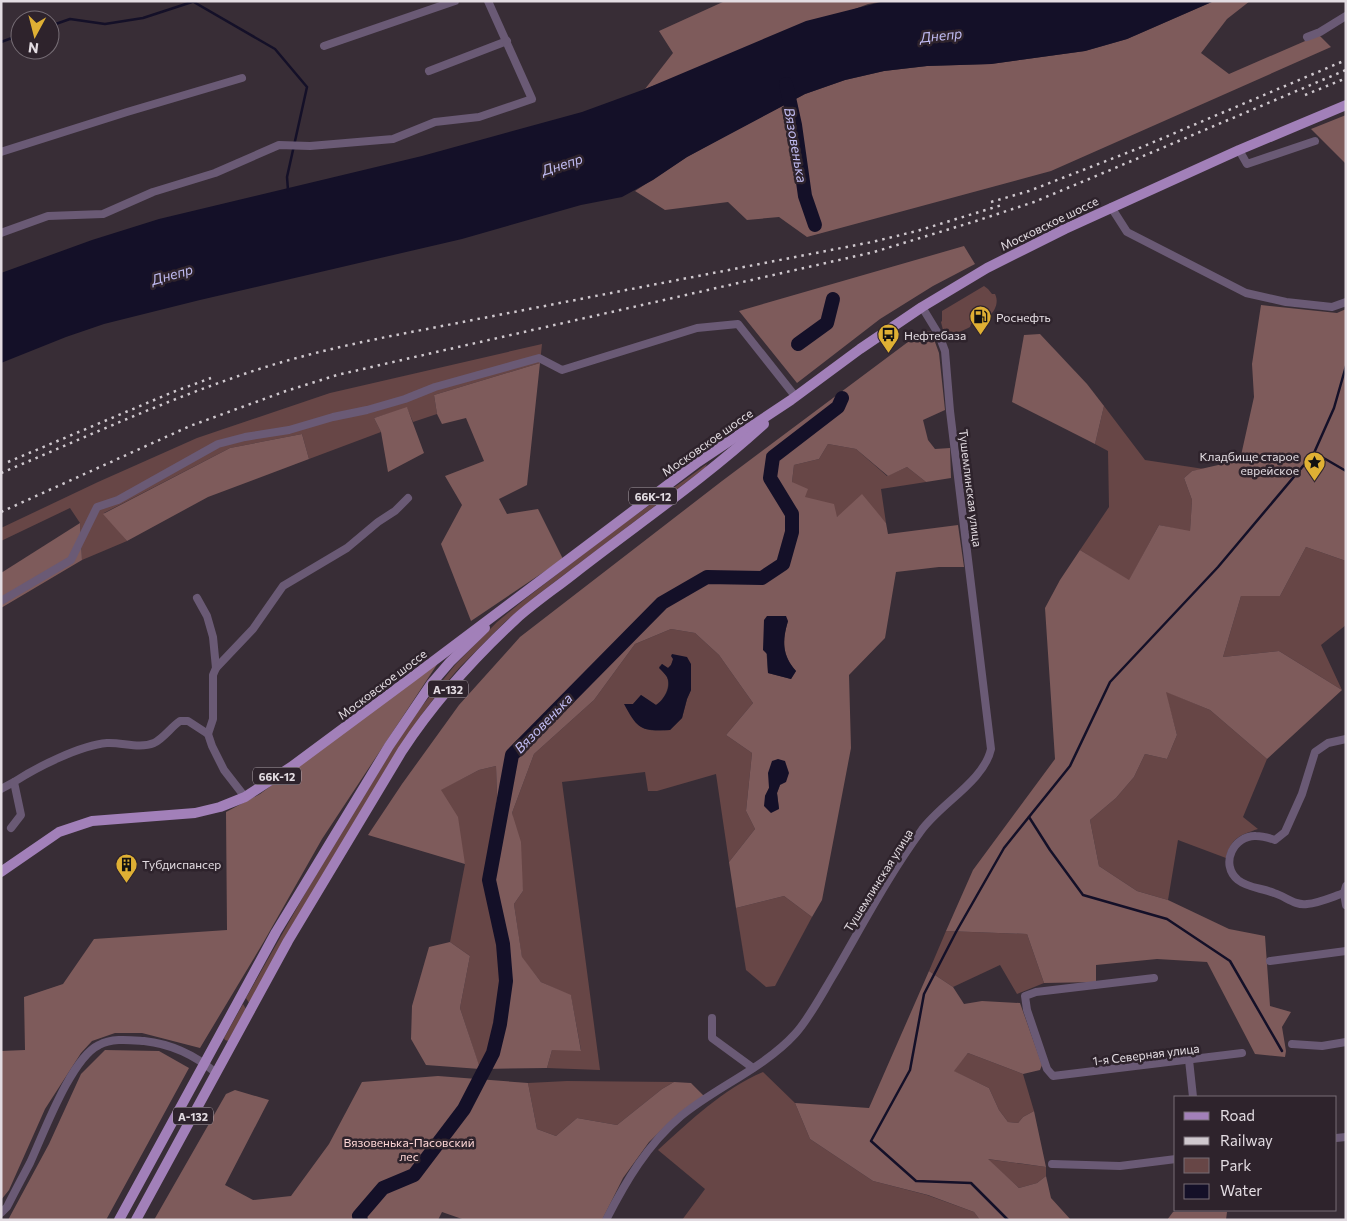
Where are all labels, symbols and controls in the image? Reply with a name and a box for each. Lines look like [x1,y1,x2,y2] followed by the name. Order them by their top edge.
[10,10,60,60] north arrow
[917,24,963,46] water label: Днепр
[27,39,40,57] text: N
[781,106,811,184] water label: Вязовенька
[537,149,585,179] water label: Днепр
[998,193,1100,253] street label: Московское шоссе
[147,260,195,289] water label: Днепр
[968,305,992,336] fuel station icon: Роснефть
[996,310,1051,324] place label: Роснефть
[876,323,900,354] bus stop icon: Нефтебаза
[904,328,966,342] place label: Нефтебаза
[659,405,755,479] street label: Московское шоссе
[957,428,985,548] street label: Тушемлинская улица
[1200,449,1299,477] place label: Кладбище старое еврейское
[1303,451,1327,482] place icon: Кладбище старое еврейское
[629,488,677,504] road number: 66К-12
[335,646,429,722] street label: Московское шоссе
[428,681,468,698] road number: А-132
[510,690,576,756] water label: Вязовенька
[253,768,301,784] road number: 66К-12
[841,826,915,934] street label: Тушемлинская улица
[114,852,138,883] building icon: Тубдиспансер
[142,857,221,871] place label: Тубдиспансер
[1092,1040,1200,1068] street label: 1-я Северная улица
[1174,1096,1337,1211] legend
[1220,1106,1255,1124] text: Road
[173,1108,213,1124] road number: А-132
[1220,1131,1273,1149] text: Railway
[343,1135,475,1163] park label: Вязовенька-Пасовский лес
[1220,1156,1251,1174] text: Park
[1220,1181,1262,1199] text: Water

